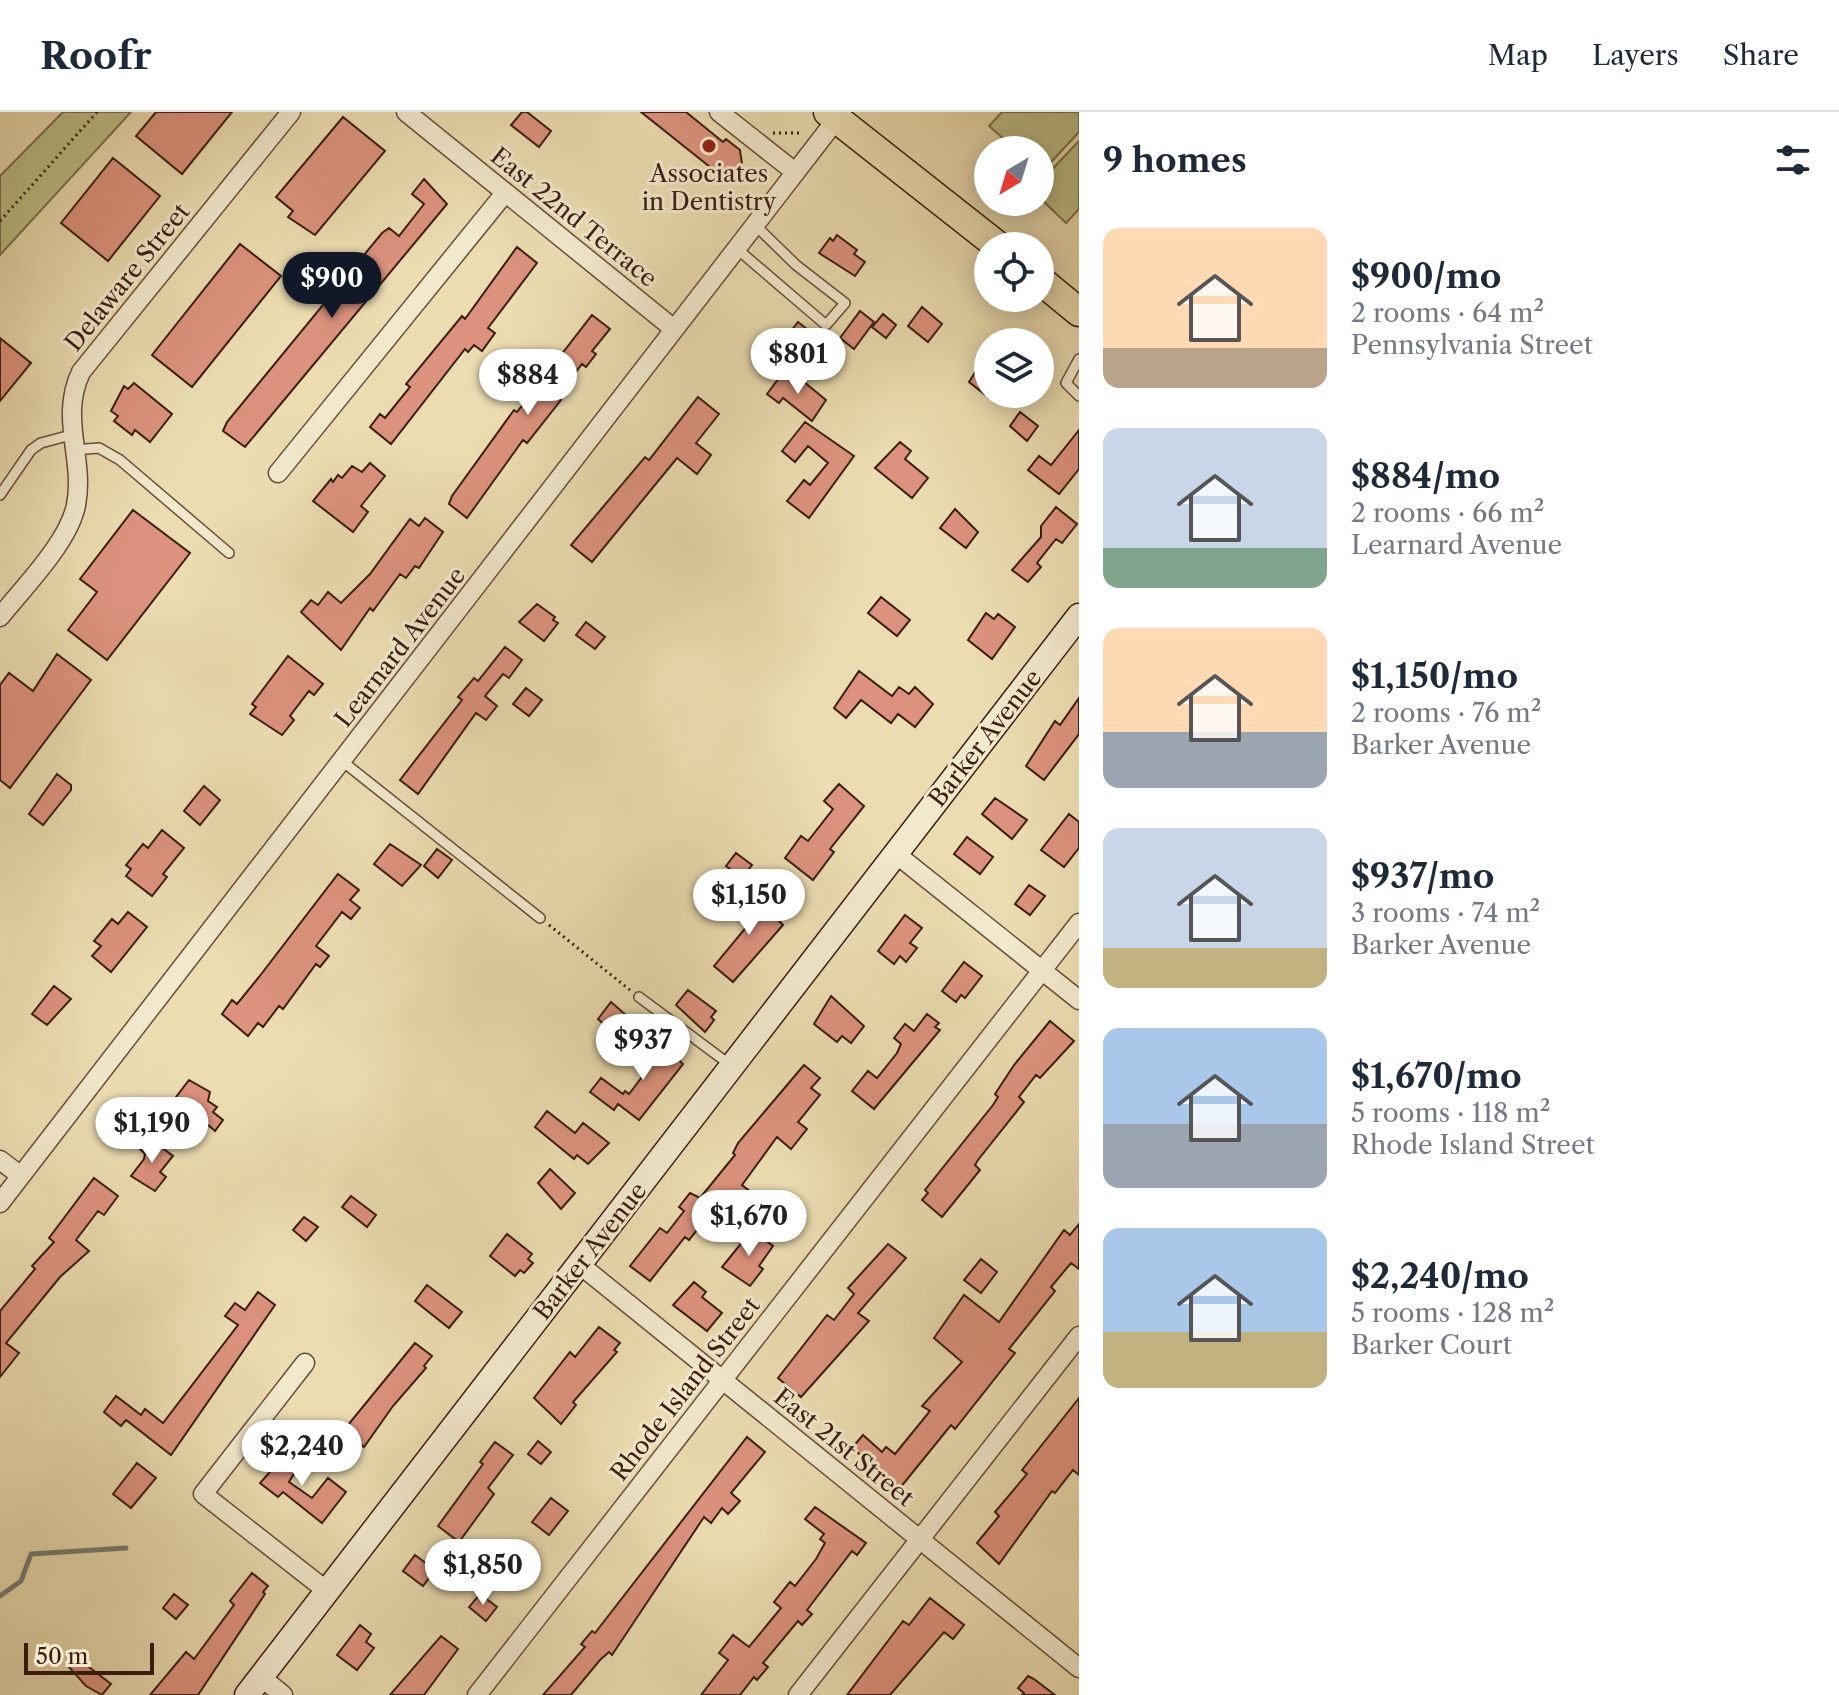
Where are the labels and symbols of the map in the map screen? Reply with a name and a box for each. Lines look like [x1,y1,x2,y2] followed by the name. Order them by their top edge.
[974,136,1054,216] north arrow
[700,137,718,155] marker: Associates in Dentistry
[485,141,663,293] street label: East 22nd Terrace
[642,159,777,216] place label: Associates in Dentistry
[59,197,196,357] street label: Delaware Street
[285,252,379,320] pin: $900
[751,328,845,396] pin: $801
[481,349,575,417] pin: $884
[329,561,471,733] street label: Learnard Avenue
[922,664,1048,812] street label: Barker Avenue
[684,869,814,937] pin: $1,150
[596,1014,690,1082] pin: $937
[87,1097,217,1165] pin: $1,190
[527,1177,653,1325] street label: Barker Avenue
[684,1190,814,1258] pin: $1,670
[604,1291,766,1487] street label: Rhode Island Street
[768,1382,920,1513] street label: East 21st Street
[237,1420,367,1488] pin: $2,240
[418,1539,548,1607] pin: $1,850
[24,1639,154,1675] scale bar

